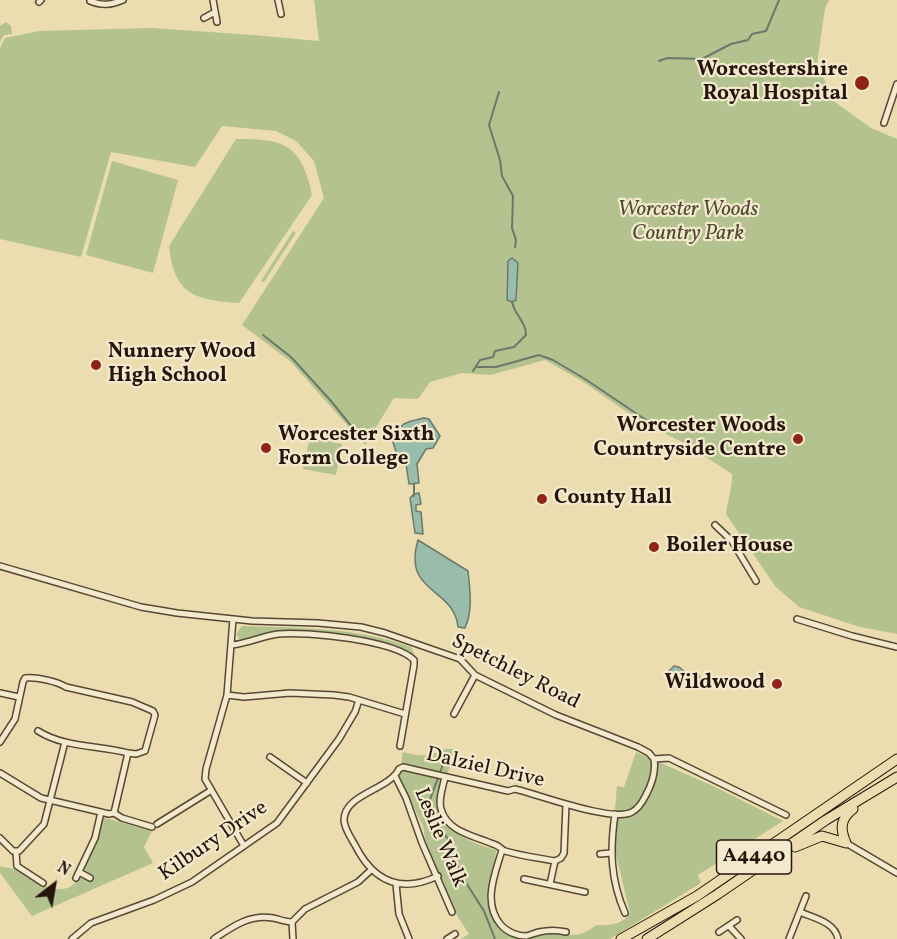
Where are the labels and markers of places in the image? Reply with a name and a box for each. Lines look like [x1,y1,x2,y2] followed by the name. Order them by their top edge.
[697,58,848,108] place label: Worcestershire Royal Hospital
[853,74,871,92] marker: Worcestershire Royal Hospital
[108,340,256,390] place label: Nunnery Wood High School
[89,358,103,372] marker: Nunnery Wood High School
[594,414,786,464] place label: Worcester Woods Countryside Centre
[278,423,434,473] place label: Worcester Sixth Form College
[791,432,805,446] marker: Worcester Woods Countryside Centre
[259,441,273,455] marker: Worcester Sixth Form College
[554,486,672,512] place label: County Hall
[535,492,549,506] marker: County Hall
[666,534,793,560] place label: Boiler House
[647,540,661,554] marker: Boiler House
[664,671,765,697] place label: Wildwood
[770,677,784,691] marker: Wildwood

